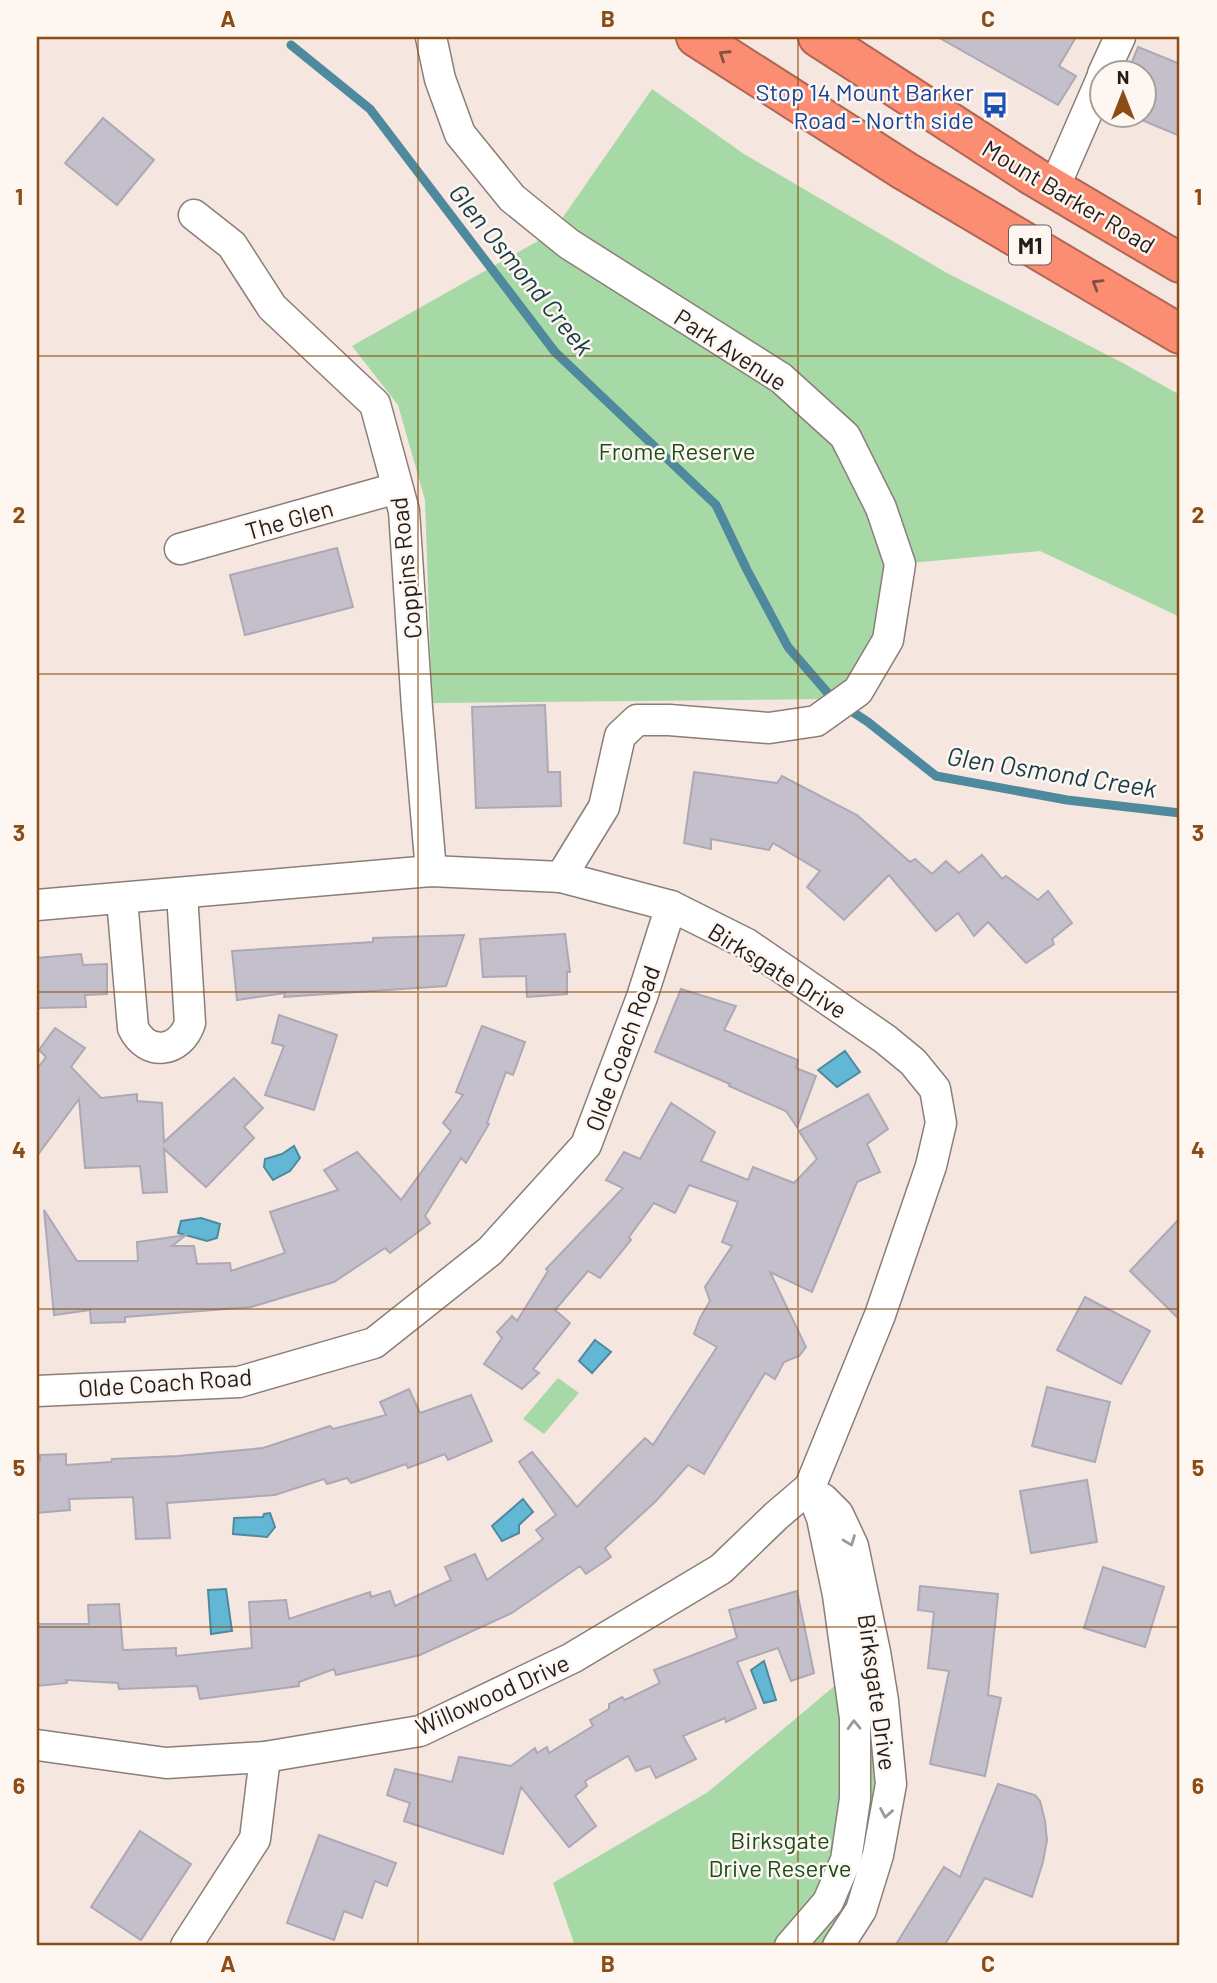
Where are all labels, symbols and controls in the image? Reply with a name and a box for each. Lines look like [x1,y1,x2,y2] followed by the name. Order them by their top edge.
[220,4,236,32] text: A
[601,4,615,32] text: B
[981,4,995,32] text: C
[719,50,732,63] one-way arrow
[1088,60,1158,130] north arrow
[1117,65,1129,88] text: N
[755,77,974,134] place label: Stop 14 Mount Barker Road - North side
[980,90,1010,120] bus stop icon: Stop 14 Mount Barker Road - North side
[977,133,1161,259] street label: Mount Barker Road
[443,177,601,361] water label: Glen Osmond Creek
[15,182,23,210] text: 1
[1194,182,1202,210] text: 1
[1009,226,1051,264] road number: M1
[1091,279,1104,292] one-way arrow
[669,302,793,396] street label: Park Avenue
[598,436,756,465] park label: Frome Reserve
[242,493,336,545] street label: The Glen
[383,496,427,640] street label: Coppins Road
[13,500,25,528] text: 2
[1192,500,1204,528] text: 2
[945,739,1159,803] water label: Glen Osmond Creek
[13,818,25,846] text: 3
[1192,818,1204,846] text: 3
[703,916,853,1024] street label: Birksgate Drive
[579,961,665,1135] street label: Olde Coach Road
[12,1135,26,1163] text: 4
[1191,1135,1205,1163] text: 4
[77,1361,253,1403] street label: Olde Coach Road
[13,1453,25,1481] text: 5
[1192,1453,1204,1481] text: 5
[841,1534,855,1546] one-way arrow
[853,1612,903,1772] street label: Birksgate Drive
[411,1647,573,1741] street label: Willowood Drive
[847,1719,862,1730] one-way arrow
[13,1771,25,1799] text: 6
[1192,1771,1204,1799] text: 6
[879,1807,894,1819] one-way arrow
[709,1825,852,1882] park label: Birksgate Drive Reserve
[220,1949,236,1977] text: A
[601,1949,615,1977] text: B
[981,1949,995,1977] text: C

